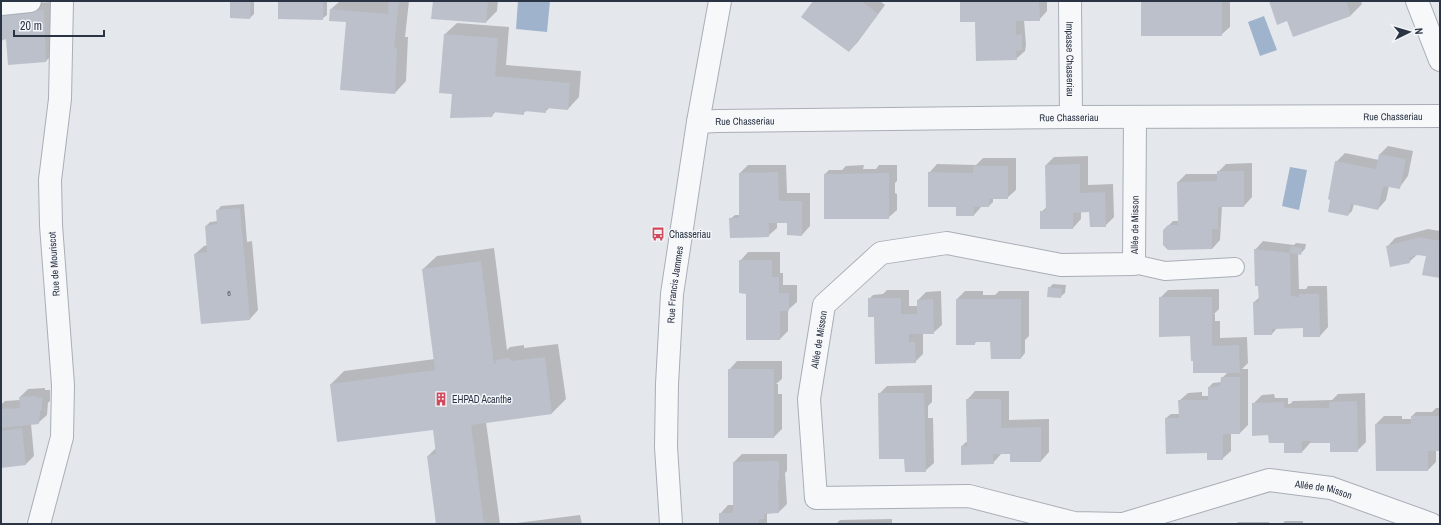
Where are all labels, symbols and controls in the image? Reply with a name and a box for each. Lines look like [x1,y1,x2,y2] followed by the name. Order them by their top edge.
[14,12,104,38] scale bar
[1389,12,1429,52] north arrow
[20,18,42,34] text: 20 m
[1064,21,1077,97] street label: Impasse Chasseriau
[1412,27,1426,35] text: N
[1039,110,1099,124] street label: Rue Chasseriau
[1363,110,1423,123] street label: Rue Chasseriau
[715,114,775,128] street label: Rue Chasseriau
[1128,196,1141,255] street label: Allée de Misson
[650,226,666,242] bus stop icon: Chasseriau
[669,228,711,241] place label: Chasseriau
[45,231,63,297] street label: Rue de Mouriscot
[664,245,686,324] street label: Rue Francis Jammes
[227,288,231,298] house number: 6
[807,310,830,370] street label: Allée de Misson
[433,391,449,407] building icon: EHPAD Acanthe
[452,393,512,406] place label: EHPAD Acanthe
[1293,477,1354,502] street label: Allée de Misson

